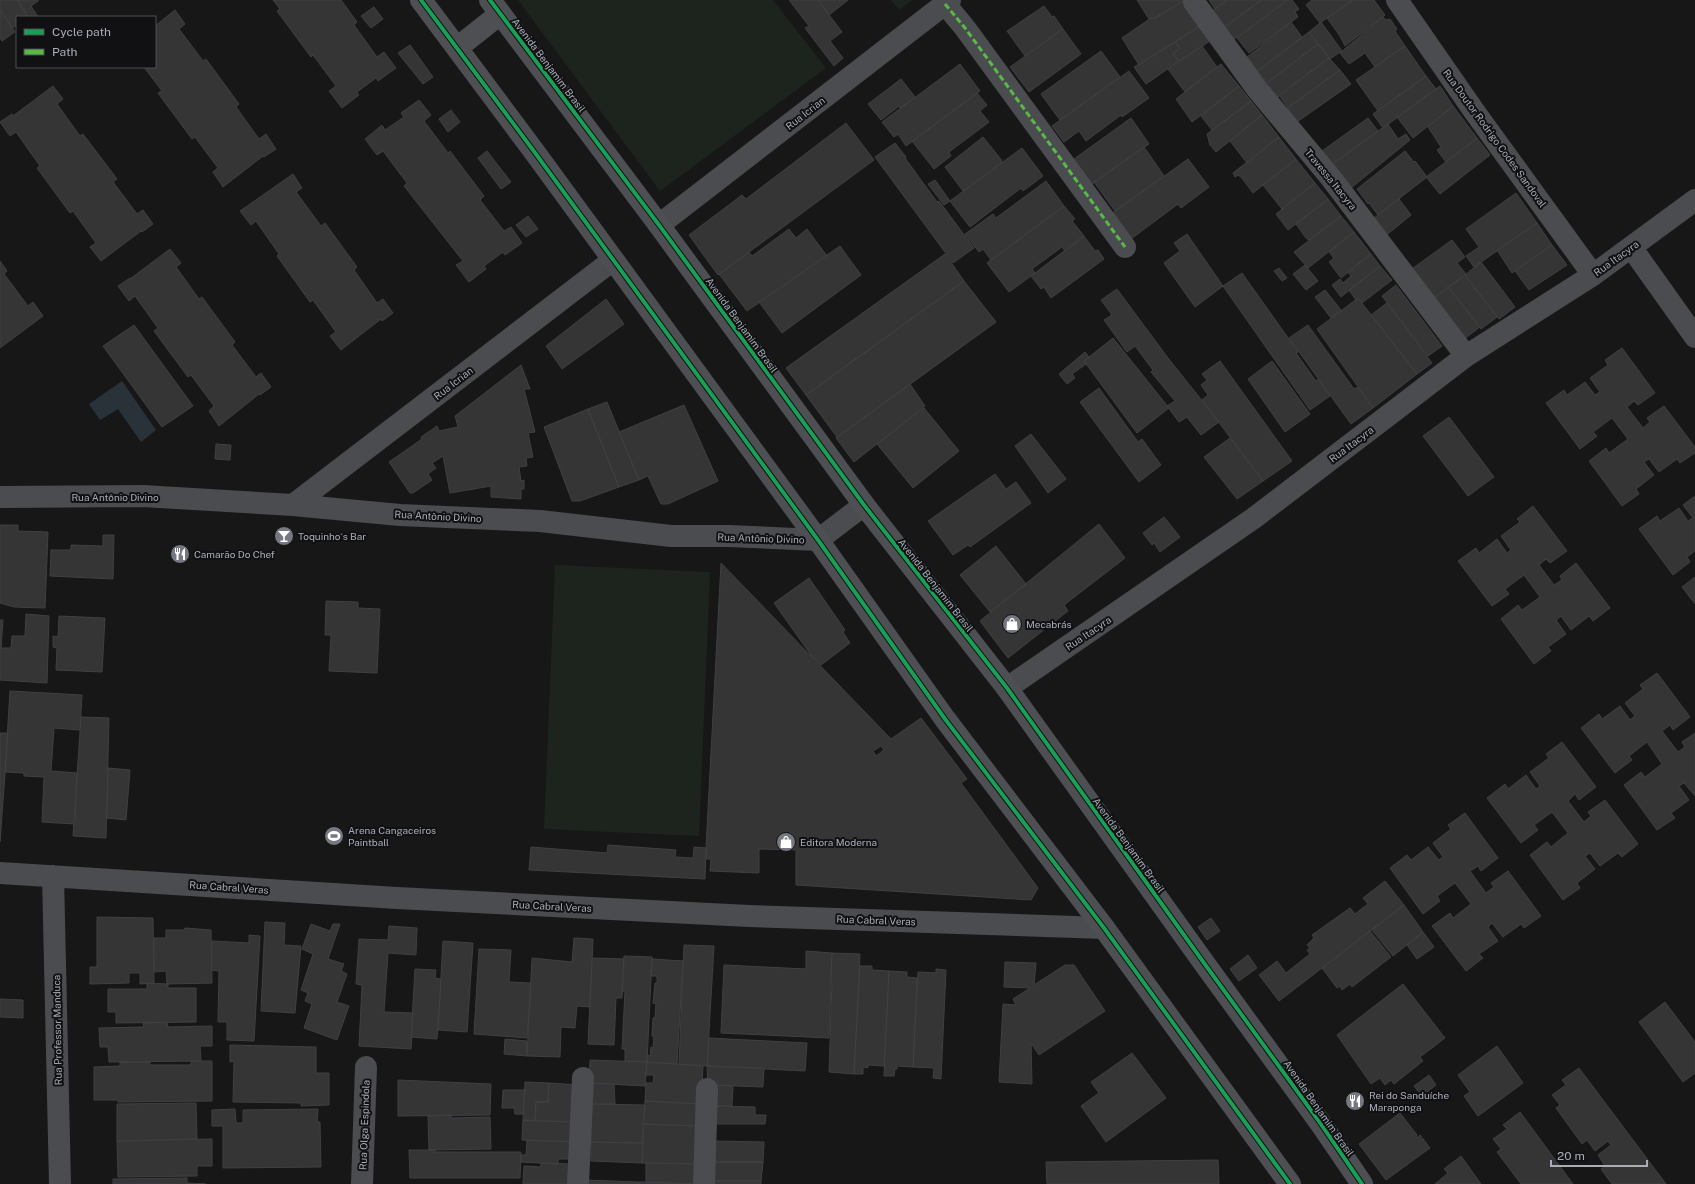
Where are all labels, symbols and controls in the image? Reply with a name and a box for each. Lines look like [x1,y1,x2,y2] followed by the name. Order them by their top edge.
[16,16,156,68] legend
[510,16,588,114] street label: Avenida Benjamim Brasil
[52,25,111,39] text: Cycle path
[52,45,78,59] text: Path
[1441,67,1549,209] street label: Rua Doutor Rodrigo Codes Sandoval
[783,94,827,132] street label: Rua Icrian
[1303,146,1359,212] street label: Travessa Itacyra
[1591,238,1641,278] street label: Rua Itacyra
[704,275,780,375] street label: Avenida Benjamim Brasil
[431,364,475,402] street label: Rua Icrian
[1326,423,1376,465] street label: Rua Itacyra
[71,491,159,503] street label: Rua Antônio Divino
[394,508,482,524] street label: Rua Antônio Divino
[273,525,295,547] bar icon: Toquinho´s Bar
[298,530,366,542] place label: Toquinho´s Bar
[717,530,805,546] street label: Rua Antônio Divino
[896,536,976,634] street label: Avenida Benjamim Brasil
[169,543,191,565] restaurant icon: Camarão Do Chef
[194,548,275,560] place label: Camarão Do Chef
[1001,613,1023,635] shop icon: Mecabrás
[1063,613,1113,653] street label: Rua Itacyra
[1026,618,1072,630] place label: Mecabrás
[1091,795,1167,895] street label: Avenida Benjamim Brasil
[348,824,436,848] place label: Arena Cangaceiros Paintball
[323,825,345,847] sports icon: Arena Cangaceiros Paintball
[775,831,797,853] shop icon: Editora Moderna
[800,836,877,848] place label: Editora Moderna
[189,878,269,896] street label: Rua Cabral Veras
[512,898,592,914] street label: Rua Cabral Veras
[836,913,916,927] street label: Rua Cabral Veras
[50,975,64,1085] street label: Rua Professor Manduca
[1281,1058,1357,1158] street label: Avenida Benjamim Brasil
[356,1080,372,1170] street label: Rua Olga Espindola
[1369,1089,1449,1113] place label: Rei do Sanduíche Maraponga
[1344,1090,1366,1112] restaurant icon: Rei do Sanduíche Maraponga
[1551,1142,1647,1168] scale bar
[1557,1149,1585,1163] text: 20 m

